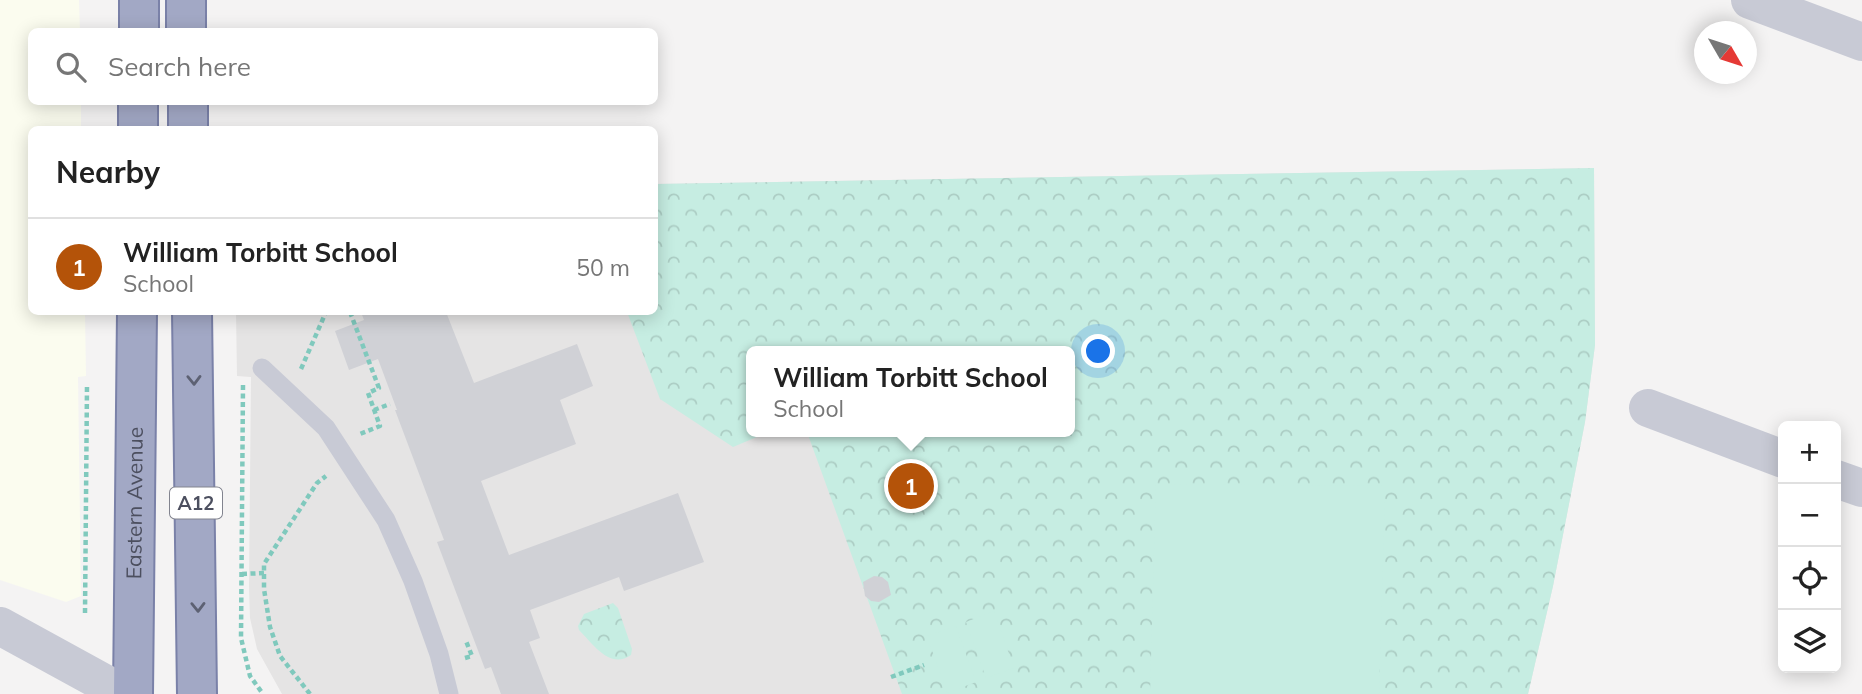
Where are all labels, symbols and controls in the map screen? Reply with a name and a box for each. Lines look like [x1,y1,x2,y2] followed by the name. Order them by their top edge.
[1694,21,1757,84] north arrow
[28,28,658,105] search box
[52,48,90,86] icon: search
[108,50,251,83] text: Search here
[56,153,160,191] text: Nearby
[123,236,398,269] text: William Torbitt School
[72,253,86,282] text: 1
[576,253,630,282] text: 50 m
[123,269,194,298] text: School
[1081,334,1115,368] your location
[746,346,1075,437] popup
[773,361,1048,394] text: William Torbitt School
[186,374,201,385] one-way arrow
[773,394,844,423] text: School
[1778,421,1841,673] map controls
[1778,421,1841,484] button: +
[120,427,148,579] street label: Eastern Avenue
[888,460,934,512] pin: 1
[1778,484,1841,547] button: −
[170,488,222,518] road number: A12
[1778,547,1841,610] button: locate
[190,602,206,613] one-way arrow
[1778,610,1841,673] button: layers

